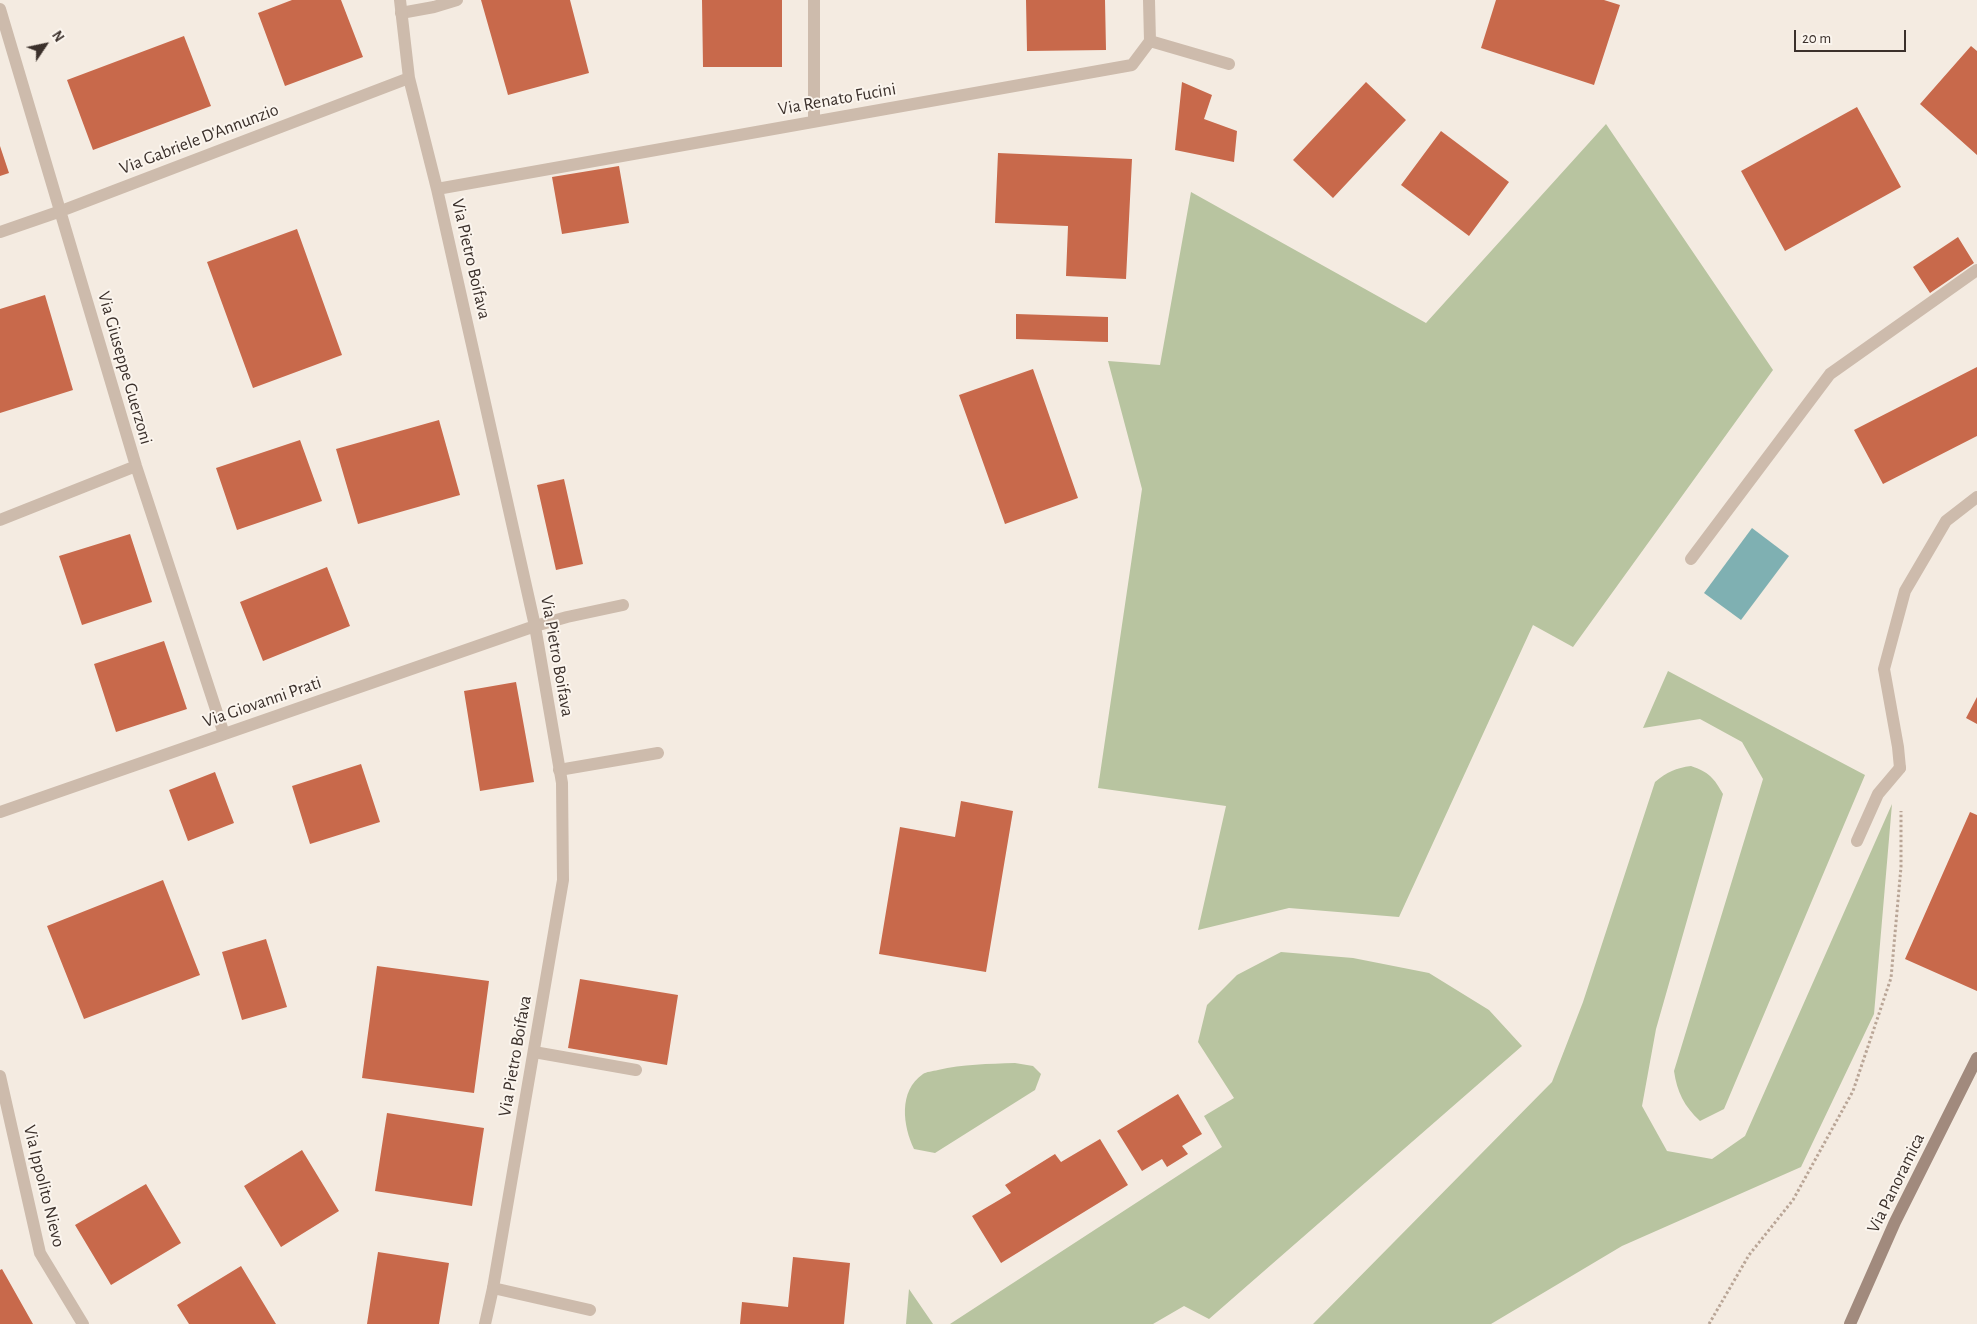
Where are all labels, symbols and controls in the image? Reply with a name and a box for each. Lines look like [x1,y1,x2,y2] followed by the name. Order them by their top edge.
[20,20,70,70] north arrow
[1797,20,1910,52] scale bar
[49,29,66,45] text: N
[1802,31,1831,46] text: 20 m
[776,78,898,120] street label: Via Renato Fucini
[116,99,282,179] street label: Via Gabriele D'Annunzio
[447,197,495,321] street label: Via Pietro Boifava
[93,289,157,447] street label: Via Giuseppe Guerzoni
[536,594,578,718] street label: Via Pietro Boifava
[200,672,324,732] street label: Via Giovanni Prati
[494,994,536,1118] street label: Via Pietro Boifava
[18,1123,70,1249] street label: Via Ippolito Nievo
[1863,1130,1929,1236] street label: Via Panoramica

